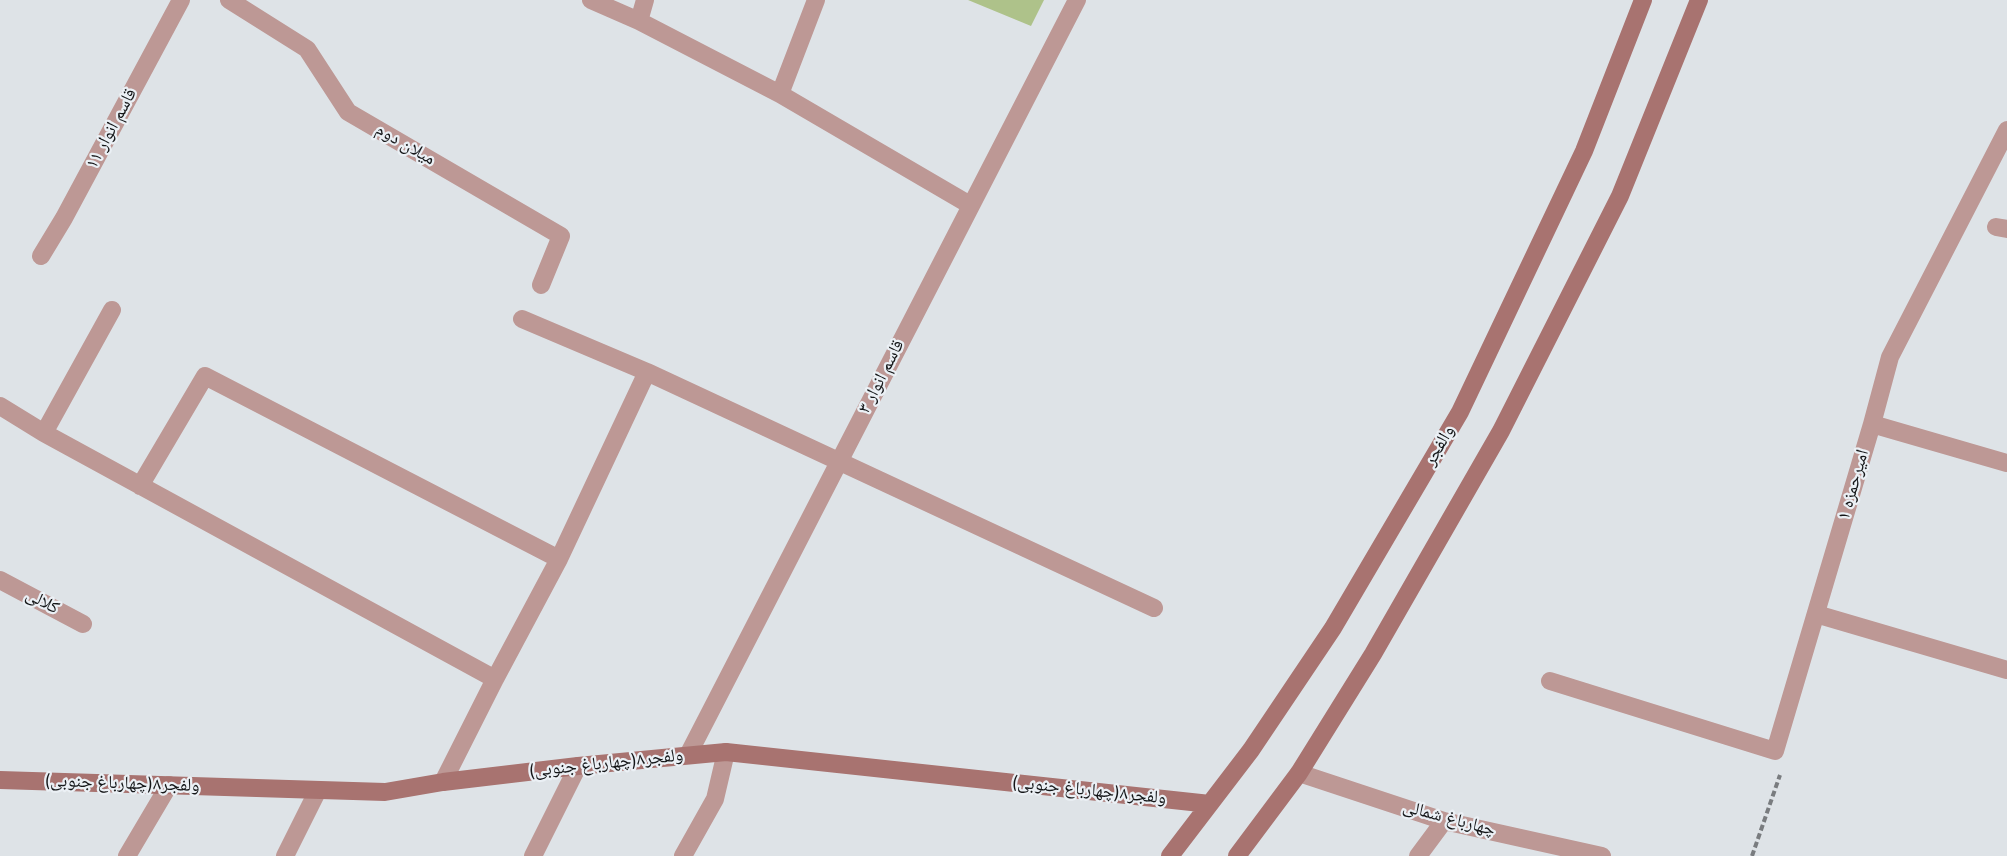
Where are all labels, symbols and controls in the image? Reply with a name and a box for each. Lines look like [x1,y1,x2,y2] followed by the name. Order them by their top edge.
[82,85,142,173] street label: قاسم انوار ۱۱
[371,119,439,171] street label: میلان دوم
[854,337,910,417] street label: قاسم انوار ۳
[1420,422,1460,470] street label: والفجر
[1834,447,1874,523] street label: امیرحمزه ۱
[22,584,62,620] street label: کلالی
[528,745,684,783] street label: ولفجر۸(چهارباغ جنوبی)
[44,770,200,798] street label: ولفجر۸(چهارباغ جنوبی)
[1011,772,1167,810] street label: ولفجر۸(چهارباغ جنوبی)
[1400,796,1498,842] street label: چهارباغ شمالی

